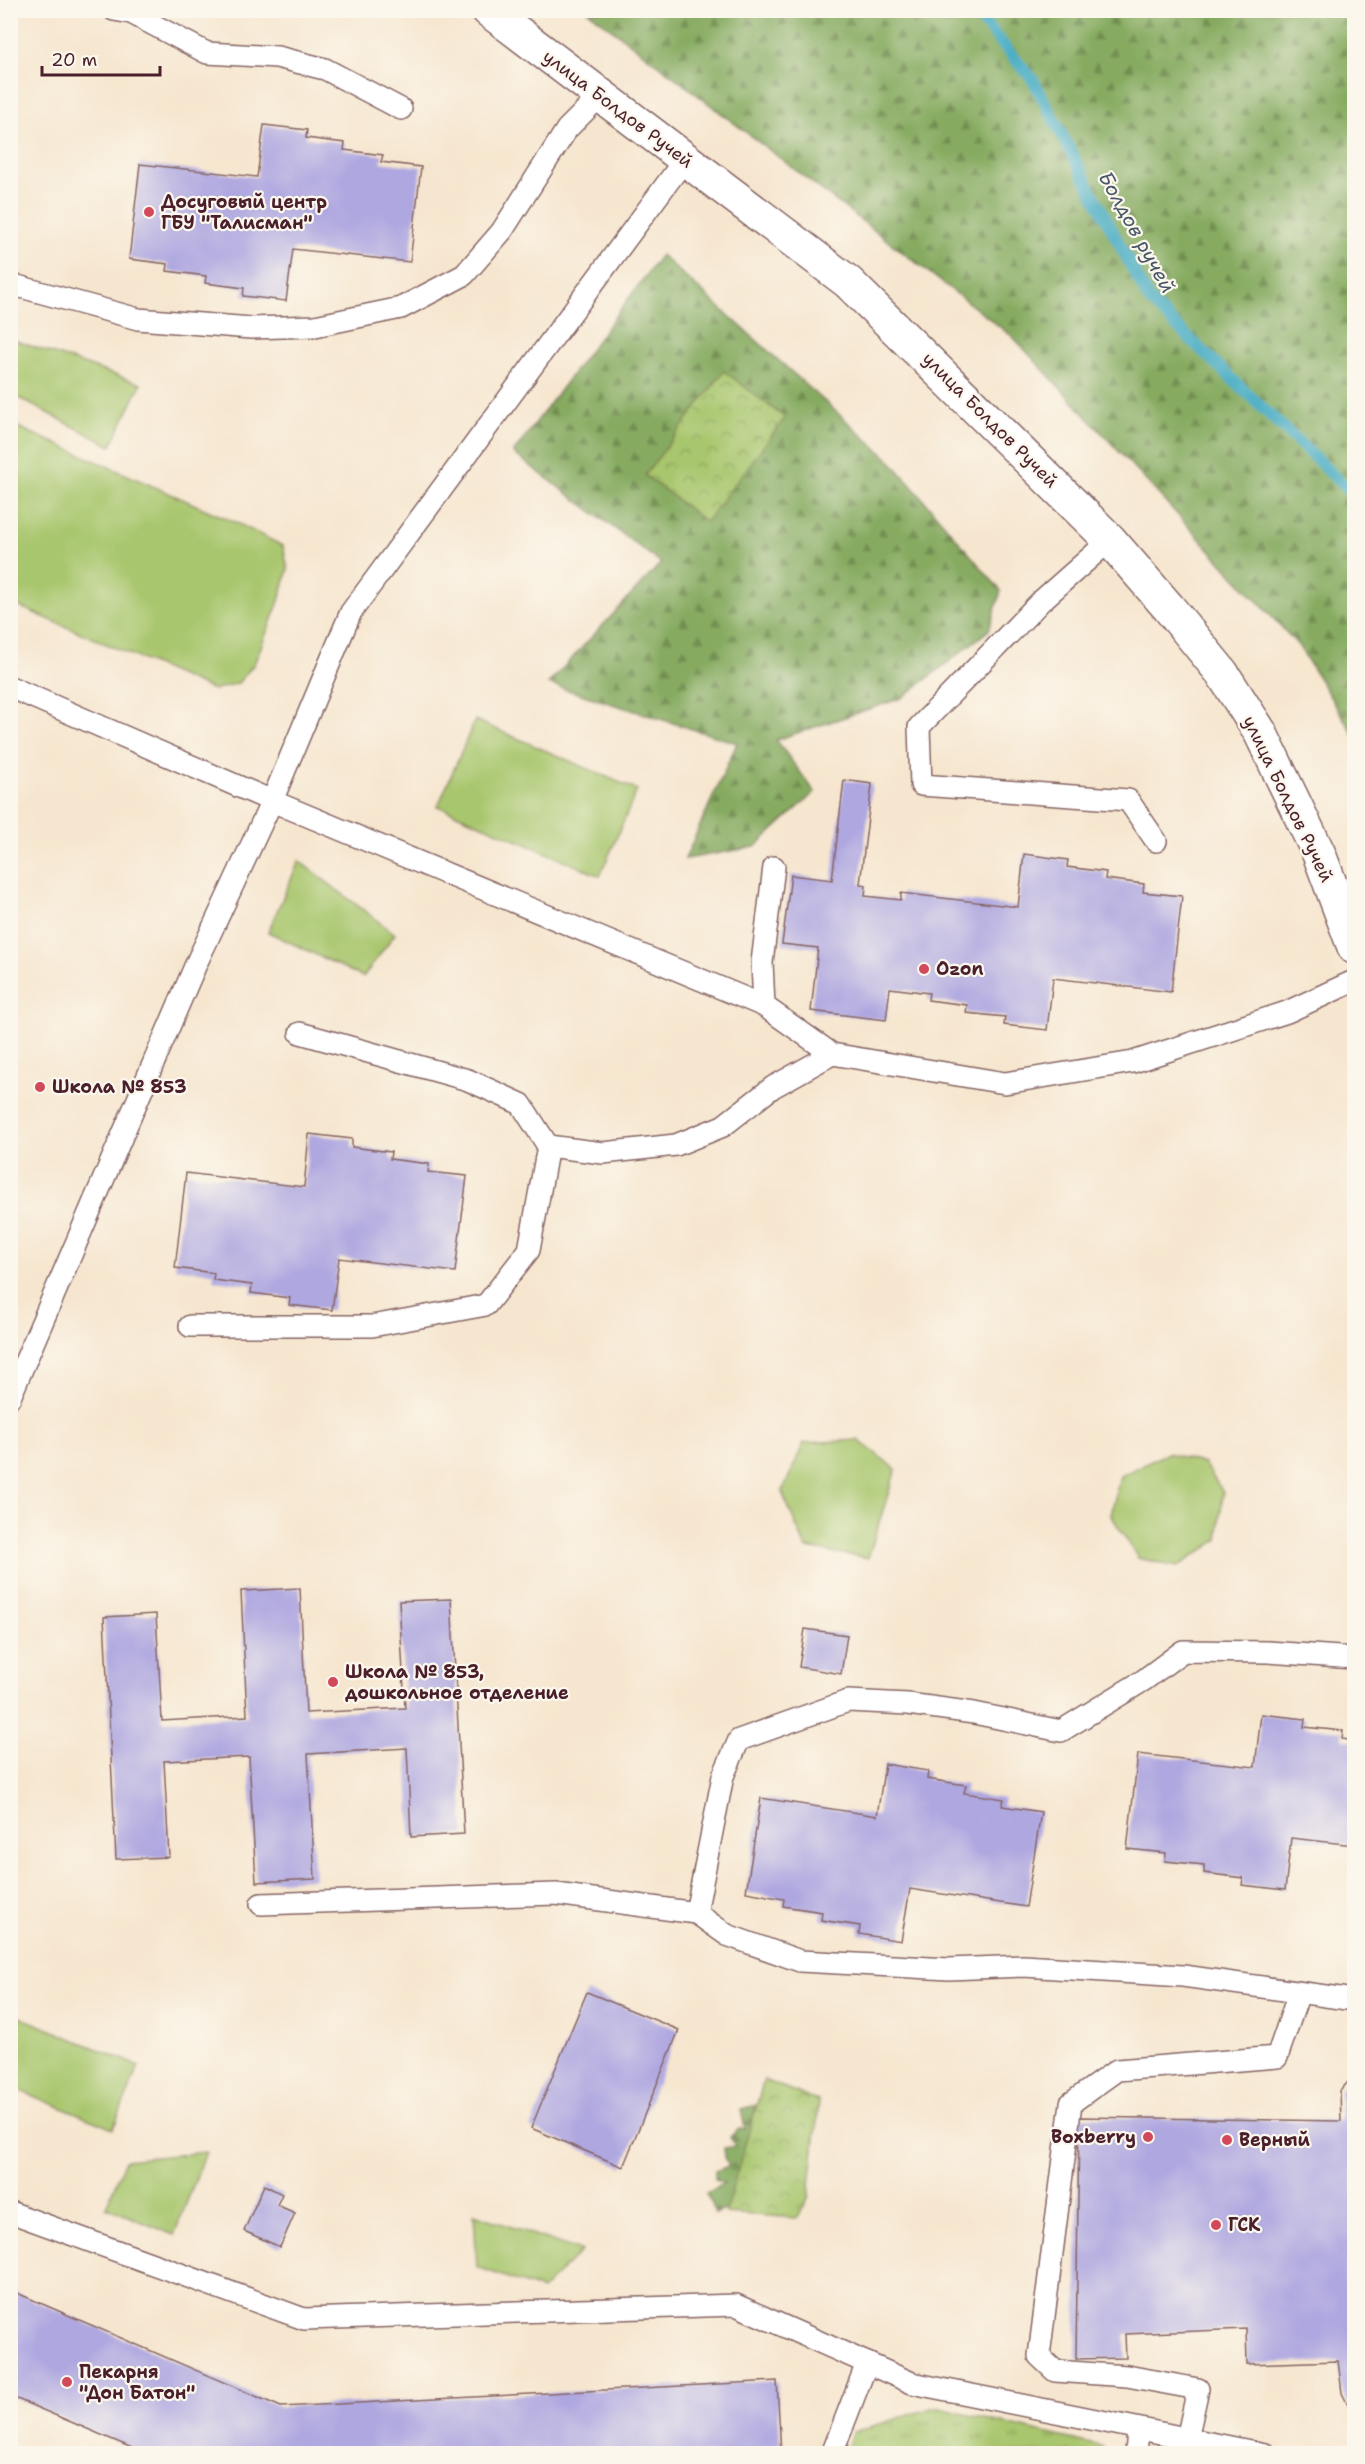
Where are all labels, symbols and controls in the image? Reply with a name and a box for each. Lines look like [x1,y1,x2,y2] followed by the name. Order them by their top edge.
[42,39,160,77] scale bar
[538,45,698,174] street label: улица Болдов Ручей
[51,48,97,72] text: 20 m
[1093,167,1181,297] water label: Болдов ручей
[161,190,327,235] place label: Досуговый центр ГБУ "Талисман"
[142,205,156,219] marker: Досуговый центр ГБУ "Талисман"
[917,347,1063,493] street label: улица Болдов Ручей
[1237,712,1339,886] street label: улица Болдов Ручей
[936,957,983,981] place label: Ozon
[917,962,931,976] marker: Ozon
[52,1075,187,1099] place label: Школа № 853
[33,1080,47,1094] marker: Школа № 853
[345,1660,569,1705] place label: Школа № 853, дошкольное отделение
[326,1675,340,1689] marker: Школа № 853, дошкольное отделение
[1051,2125,1136,2149] place label: Boxberry
[1239,2128,1310,2152] place label: Верный
[1141,2130,1155,2144] marker: Boxberry
[1220,2133,1234,2147] marker: Верный
[1228,2213,1261,2237] place label: ГСК
[1209,2218,1223,2232] marker: ГСК
[79,2360,195,2405] place label: Пекарня "Дон Батон"
[60,2375,74,2389] marker: Пекарня "Дон Батон"

